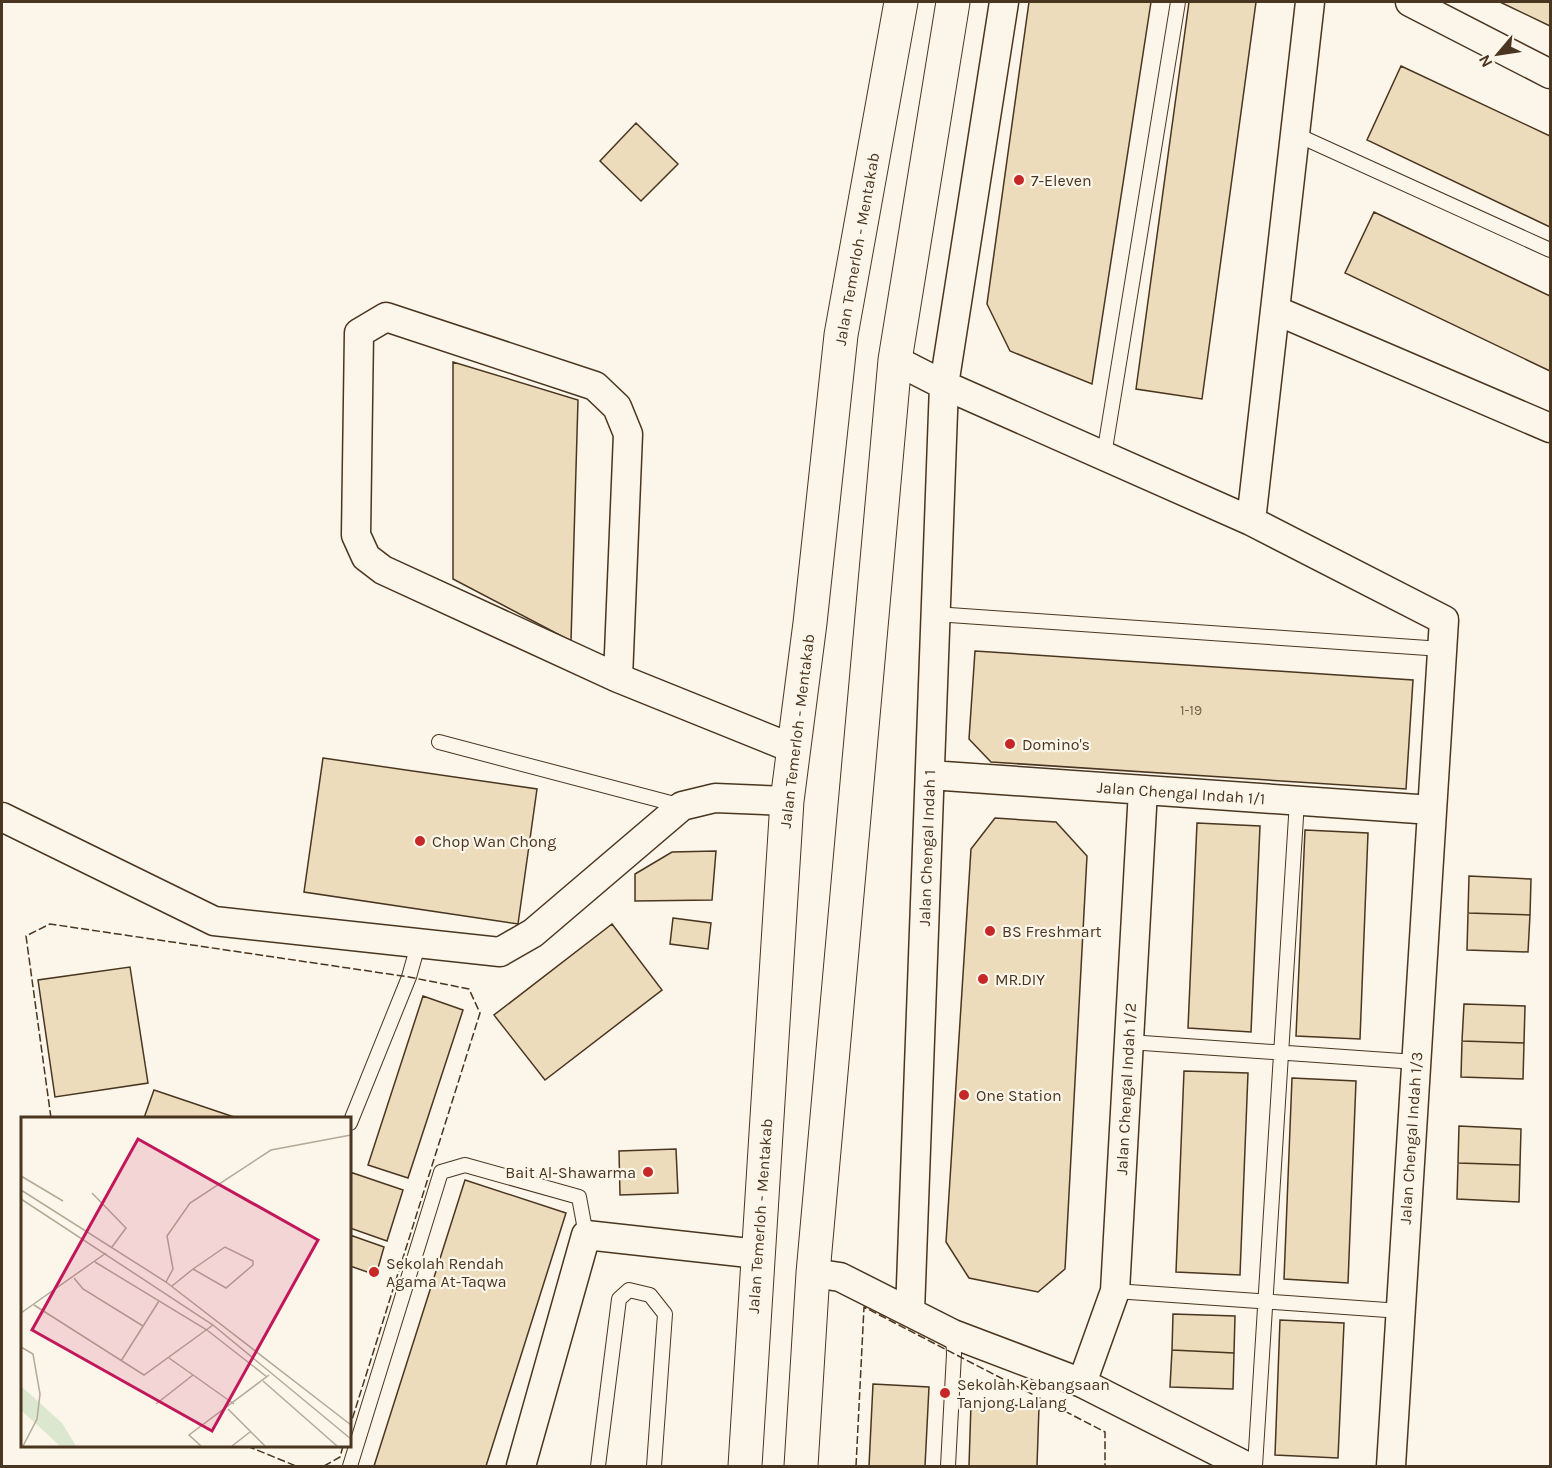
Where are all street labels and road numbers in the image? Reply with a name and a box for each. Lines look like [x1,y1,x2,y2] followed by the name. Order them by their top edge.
[831,151,883,347] street label: Jalan Temerloh - Mentakab
[776,633,818,829] street label: Jalan Temerloh - Mentakab
[915,769,939,927] street label: Jalan Chengal Indah 1
[1096,778,1266,808] street label: Jalan Chengal Indah 1/1
[1112,1002,1140,1176] street label: Jalan Chengal Indah 1/2
[1395,1051,1427,1225] street label: Jalan Chengal Indah 1/3
[744,1118,776,1314] street label: Jalan Temerloh - Mentakab

